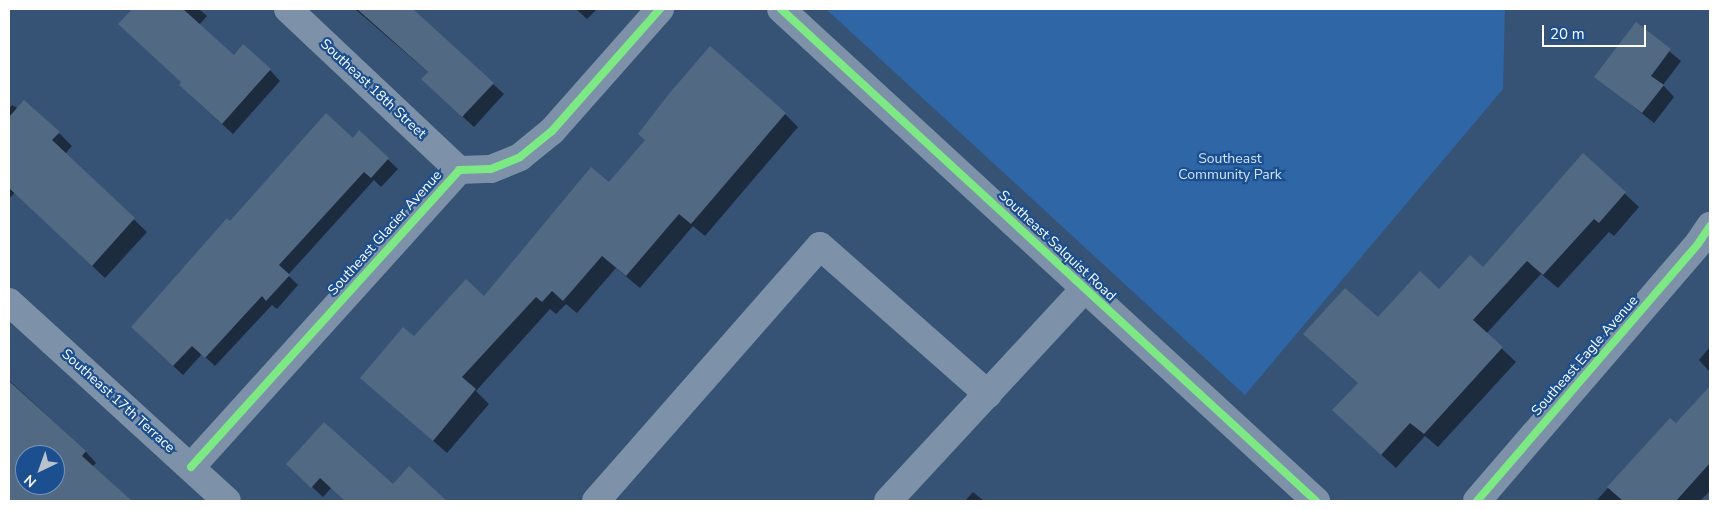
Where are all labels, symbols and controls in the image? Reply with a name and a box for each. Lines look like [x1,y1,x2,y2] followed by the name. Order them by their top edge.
[1544,15,1648,47] scale bar
[1550,24,1585,44] text: 20 m
[317,36,429,142] street label: Southeast 18th Street
[1178,151,1282,184] park label: Southeast Community Park
[324,167,446,299] street label: Southeast Glacier Avenue
[995,187,1119,305] street label: Southeast Salquist Road
[1528,293,1642,419] street label: Southeast Eagle Avenue
[58,346,178,456] street label: Southeast 17th Terrace
[15,445,65,495] north arrow
[20,470,41,491] text: N

